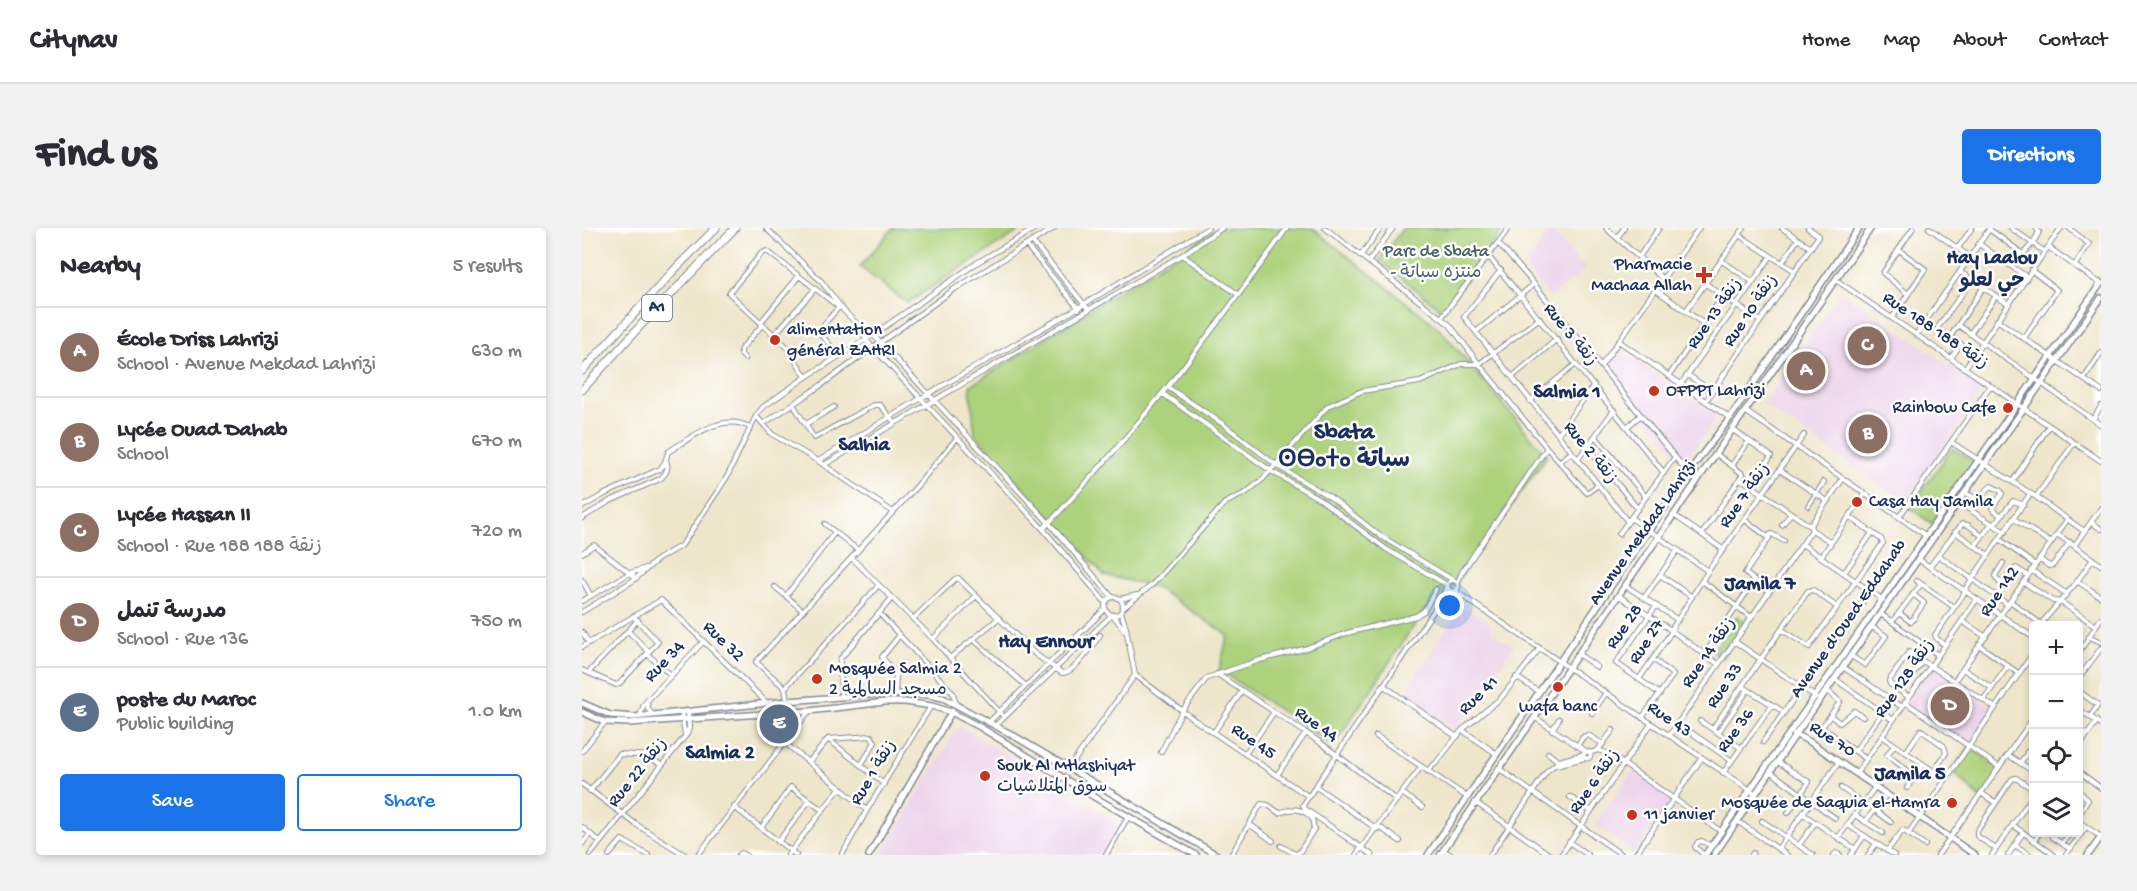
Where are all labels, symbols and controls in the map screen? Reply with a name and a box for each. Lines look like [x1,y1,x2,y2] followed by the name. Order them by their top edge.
[30,25,118,58] text: Citynav
[1802,29,1850,54] text: Home
[1883,29,1920,54] text: Map
[1953,29,2006,54] text: About
[2039,29,2107,54] text: Contact
[1962,129,2101,184] button: Directions
[36,132,156,181] text: Find us
[1382,242,1490,284] park label: Parc de Sbata - منتزه سباتة
[1947,248,2038,297] district label: Hay Laalou حي لعلو
[60,252,141,283] text: Nearby
[1591,255,1693,297] place label: Pharmacie Machaa Allah
[453,256,522,279] text: 5 results
[1697,268,1711,282] marker: Pharmacie Machaa Allah
[1719,271,1783,351] street label: Rue 10 زنقة
[1683,274,1747,354] street label: Rue 13 زنقة
[1878,288,1992,374] street label: Rue 188 زنقة 188
[642,295,672,321] road number: A1
[1538,299,1602,371] street label: Rue 3 زنقة
[787,320,895,362] place label: alimentation général ZAHRI
[1848,324,1886,368] pin: C
[117,328,278,354] text: École Driss Lahrizi
[768,333,782,347] marker: alimentation général ZAHRI
[74,341,85,364] text: A
[471,341,522,364] text: 630 m
[1786,348,1826,394] pin: A
[117,354,376,377] text: School · Avenue Mekdad Lahrizi
[1666,381,1766,402] place label: OFPPT Lahrizi
[1533,382,1601,405] district label: Salmia 1
[1647,384,1661,398] marker: OFPPT Lahrizi
[1893,398,1997,419] place label: Rainbow Cafe
[2001,401,2015,415] marker: Rainbow Cafe
[1848,412,1888,456] pin: B
[117,418,287,444] text: Lycée Ouad Dahab
[1559,418,1621,488] street label: Rue 2 زنقة
[1278,419,1410,476] district label: Sbata ⵙⴱⴰⵜⴰ سباتة
[74,431,85,454] text: B
[471,431,522,454] text: 670 m
[839,435,890,458] district label: Salhia
[117,444,169,467] text: School
[1585,456,1701,609] street label: Avenue Mekdad Lahrizi
[1715,459,1775,533] street label: Rue 7 زنقة
[1869,492,1994,513] place label: Casa Hay Jamila
[1850,495,1864,509] marker: Casa Hay Jamila
[117,503,251,529] text: Lycée Hassan II
[74,521,85,544] text: C
[472,521,522,544] text: 720 m
[1786,535,1912,702] street label: Avenue d'Oued Eddahab
[117,536,322,559] text: School · Rue 188 زنقة 188
[1976,563,2024,621] street label: Rue 142
[1724,574,1797,597] district label: Jamila 7
[1435,591,1464,620] your location
[117,600,226,626] text: مدرسة تنمل
[1602,600,1648,654] street label: Rue 28
[73,611,86,634] text: D
[471,611,522,634] text: 750 m
[1677,614,1741,692] street label: Rue 14 زنقة
[1625,615,1670,669] street label: Rue 27
[698,617,748,667] street label: Rue 32
[2029,621,2083,837] map controls
[2029,621,2083,675] button: +
[117,629,248,652] text: School · Rue 136
[998,632,1096,655] district label: Hay Ennour
[1870,636,1940,722] street label: Rue 128 زنقة
[640,637,690,687] street label: Rue 34
[829,659,962,701] place label: Mosquée Salmia 2 مسجد السالمية 2
[1702,659,1748,713] street label: Rue 33
[810,672,824,686] marker: Mosquée Salmia 2 مسجد السالمية 2
[1455,672,1503,720] street label: Rue 41
[2029,675,2083,729] button: −
[1551,680,1565,694] marker: wafa banc
[1930,684,1970,728] pin: D
[117,688,255,714] text: poste du Maroc
[1519,697,1598,718] place label: wafa banc
[1643,698,1695,742] street label: Rue 43
[73,701,86,724] text: E
[468,701,522,724] text: 1.0 km
[760,702,798,746] pin: E
[1290,702,1342,748] street label: Rue 44
[1713,704,1760,757] street label: Rue 36
[117,714,234,737] text: Public building
[1805,717,1859,763] street label: Rue 70
[1227,719,1279,765] street label: Rue 45
[2029,729,2083,783] button: locate
[604,734,672,812] street label: Rue 22 زنقة
[846,737,902,809] street label: Rue 1 زنقة
[686,743,755,766] district label: Salmia 2
[1565,746,1625,818] street label: Rue 6 زنقة
[997,756,1136,798] place label: Souk Al Mtlashiyat سوق المتلاشيات
[1874,764,1946,787] district label: Jamila 5
[978,769,992,783] marker: Souk Al Mtlashiyat سوق المتلاشيات
[60,774,285,831] button: Save
[297,774,522,831] button: Share
[2029,783,2083,837] button: layers
[1721,793,1941,814] place label: Mosquée de Saquia el-Hamra
[1945,796,1959,810] marker: Mosquée de Saquia el-Hamra
[1643,805,1716,826] place label: 11 janvier
[1625,808,1639,822] marker: 11 janvier

